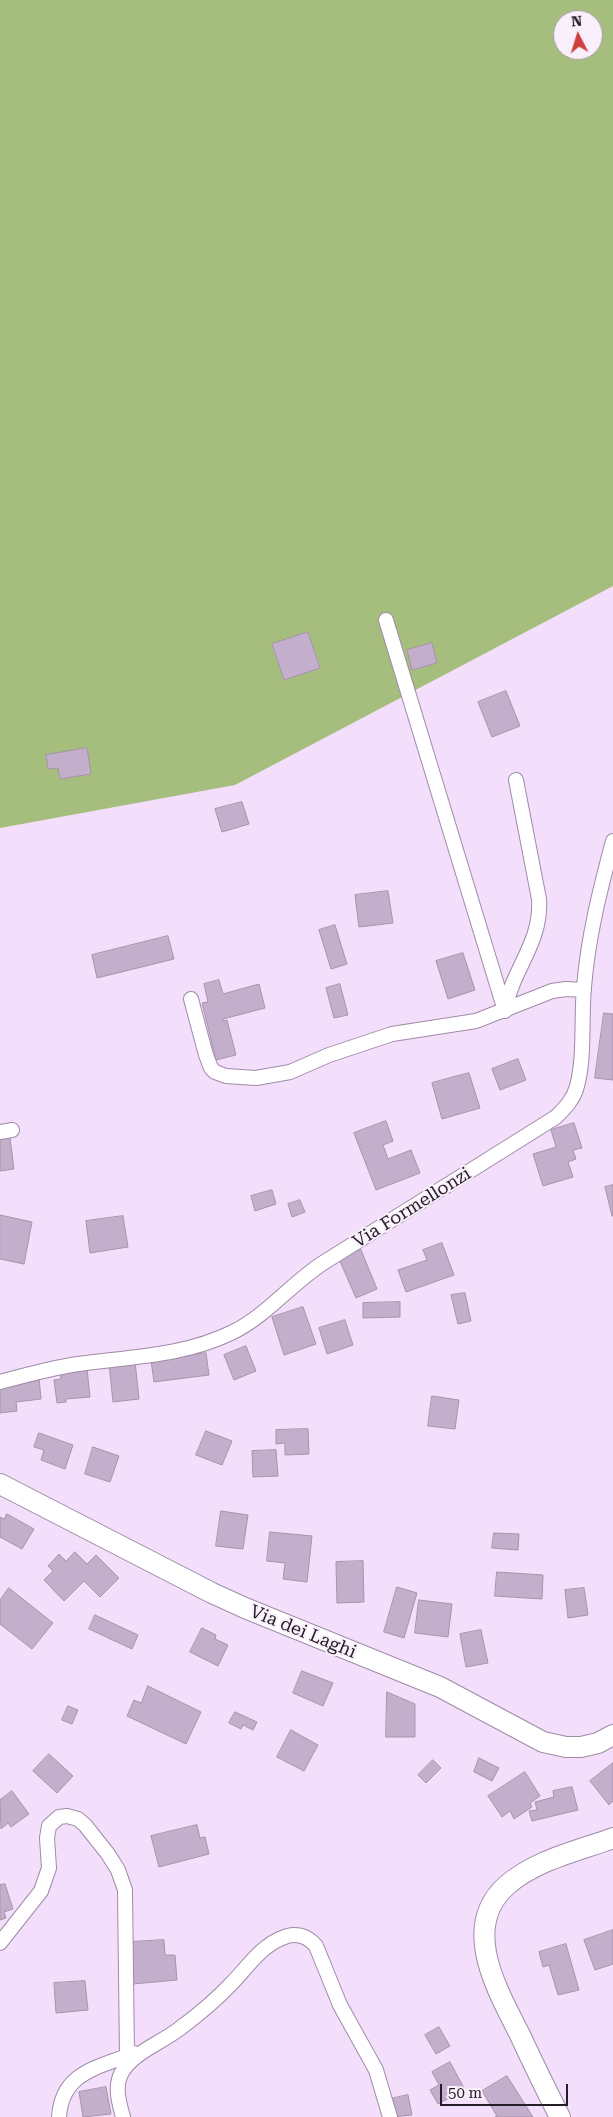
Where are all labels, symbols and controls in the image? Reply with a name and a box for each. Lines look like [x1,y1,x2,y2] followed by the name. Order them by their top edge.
[553,10,603,60] north arrow
[571,13,583,29] text: N
[349,1163,475,1253] street label: Via Formellonzi
[247,1601,359,1663] street label: Via dei Laghi
[443,2074,570,2106] scale bar
[448,2084,482,2102] text: 50 m

